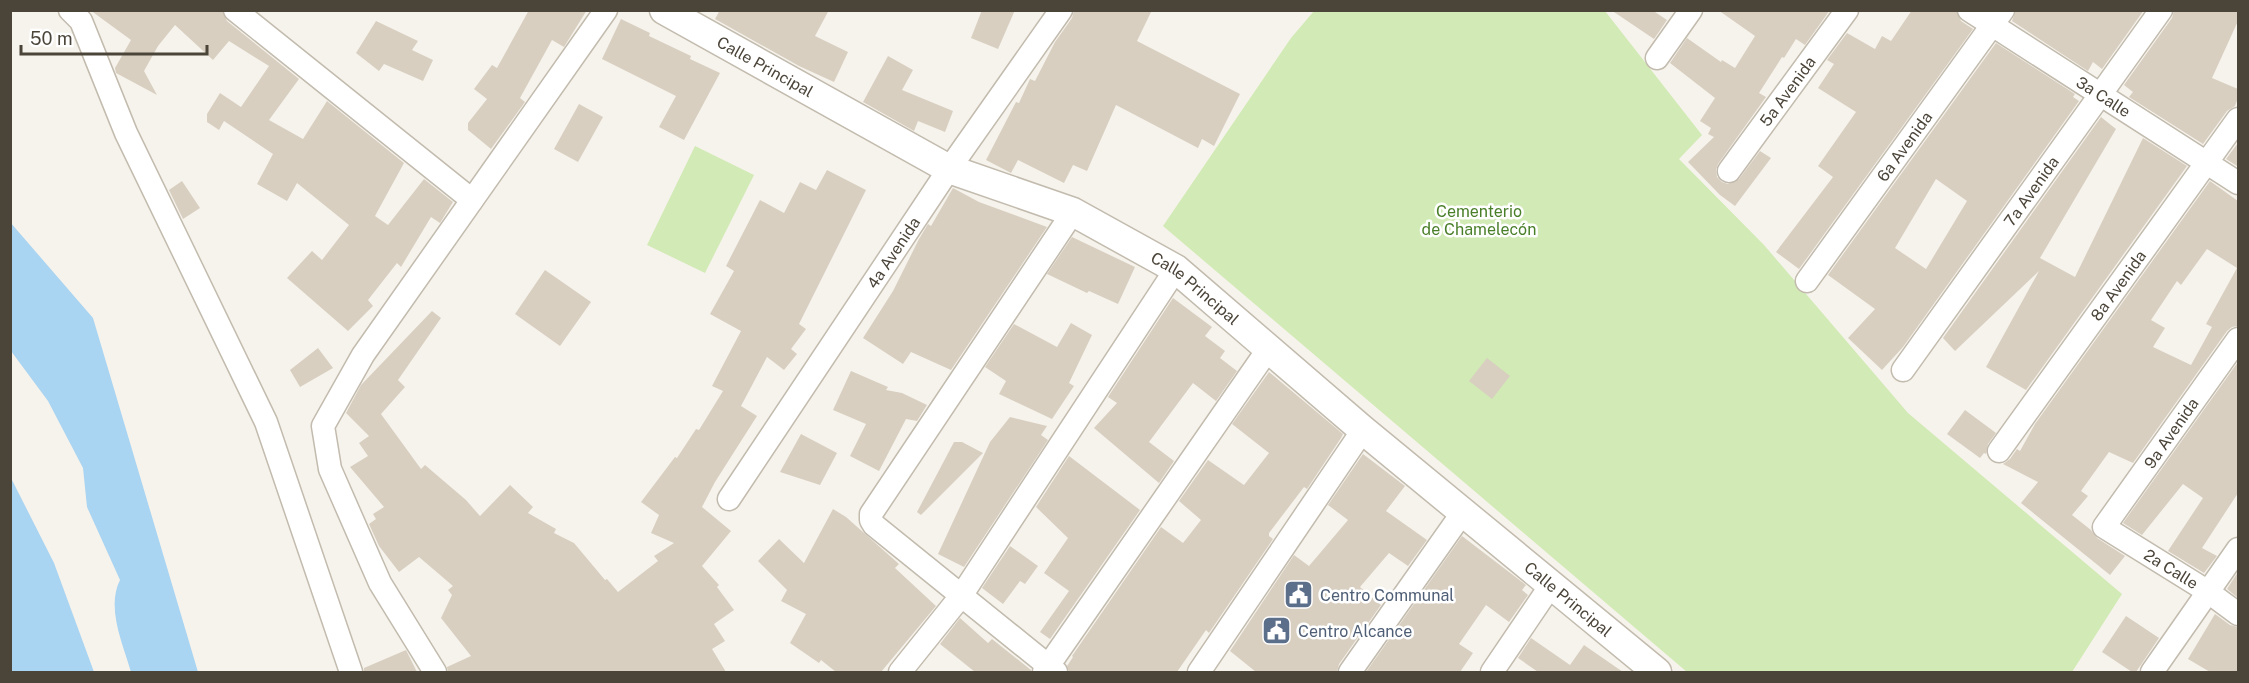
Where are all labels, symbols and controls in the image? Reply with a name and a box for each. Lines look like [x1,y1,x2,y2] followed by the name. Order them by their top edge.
[21,18,207,56] scale bar
[30,28,73,49] text: 50 m
[714,33,817,101] street label: Calle Principal
[1756,53,1820,130] street label: 5a Avenida
[2073,73,2134,121] street label: 3a Calle
[1873,108,1936,185] street label: 6a Avenida
[2000,153,2063,230] street label: 7a Avenida
[1422,202,1536,239] park label: Cementerio de Chamelecón
[863,214,924,292] street label: 4a Avenida
[2087,247,2150,325] street label: 8a Avenida
[1148,248,1243,329] street label: Calle Principal
[2140,394,2203,472] street label: 9a Avenida
[2140,545,2202,593] street label: 2a Calle
[1521,558,1616,641] street label: Calle Principal
[1283,579,1315,611] public building icon: Centro Communal
[1320,586,1454,605] place label: Centro Communal
[1261,615,1293,647] public building icon: Centro Alcance
[1298,622,1412,641] place label: Centro Alcance

